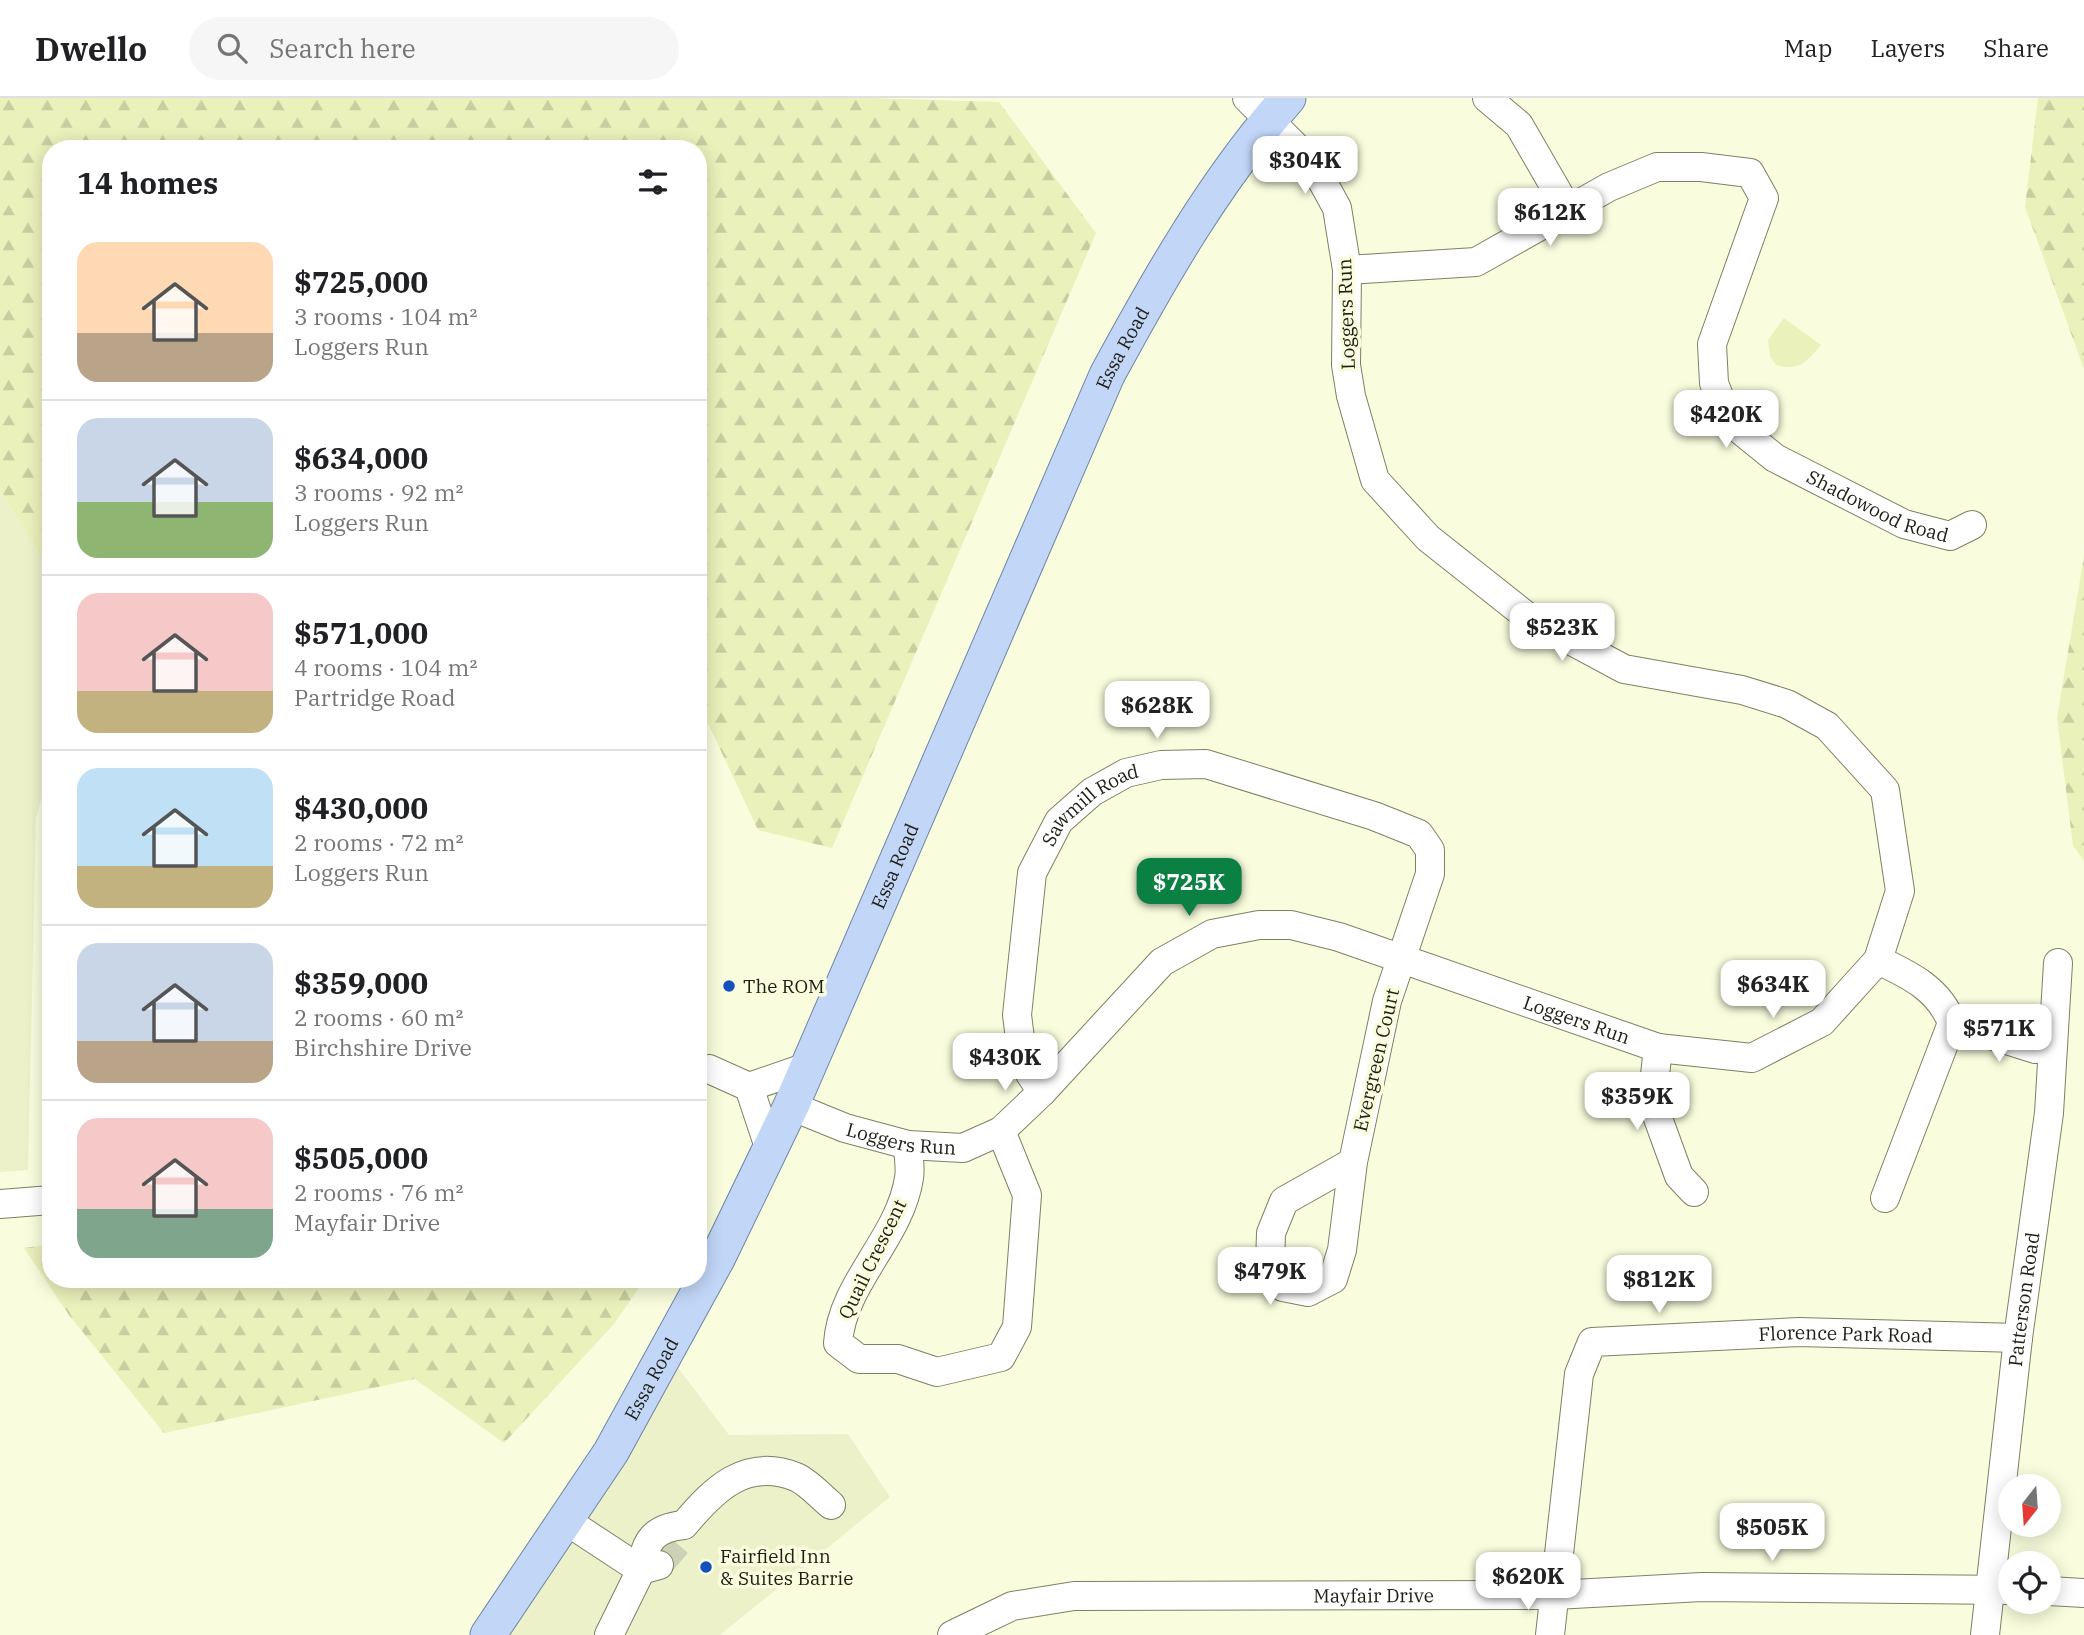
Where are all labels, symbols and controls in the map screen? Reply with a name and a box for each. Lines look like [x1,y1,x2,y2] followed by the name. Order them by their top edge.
[189,17,679,80] search box
[35,27,147,70] text: Dwello
[213,29,251,67] icon: search
[269,31,416,65] text: Search here
[1784,32,1832,64] text: Map
[1870,32,1945,64] text: Layers
[1983,32,2049,64] text: Share
[1256,136,1354,196] pin: $304K
[1269,144,1341,174] text: $304K
[77,163,218,202] text: 14 homes
[634,163,672,201] icon: filters
[1501,188,1599,248] pin: $612K
[1514,196,1586,226] text: $612K
[1332,258,1360,370] street label: Loggers Run
[294,262,428,301] text: $725,000
[133,270,217,354] icon: home
[294,301,477,331] text: 3 rooms · 104 m²
[1090,302,1154,393] street label: Essa Road
[294,331,429,361] text: Loggers Run
[1677,390,1775,450] pin: $420K
[1690,398,1762,428] text: $420K
[294,438,428,477] text: $634,000
[133,446,217,530] icon: home
[1803,464,1951,547] street label: Shadowood Road
[294,477,464,507] text: 3 rooms · 92 m²
[294,507,429,537] text: Loggers Run
[1513,603,1611,663] pin: $523K
[1526,611,1598,641] text: $523K
[294,613,428,652] text: $571,000
[133,621,217,705] icon: home
[294,652,477,682] text: 4 rooms · 104 m²
[294,682,455,712] text: Partridge Road
[1108,682,1206,741] pin: $628K
[1121,689,1193,719] text: $628K
[1036,759,1141,850] street label: Sawmill Road
[294,788,428,827] text: $430,000
[133,796,217,880] icon: home
[866,820,924,913] street label: Essa Road
[294,827,464,857] text: 2 rooms · 72 m²
[294,857,429,887] text: Loggers Run
[1140,858,1238,918] pin: $725K
[1153,866,1225,896] text: $725K
[1724,960,1822,1020] pin: $634K
[294,963,428,1002] text: $359,000
[1737,968,1809,998] text: $634K
[133,971,217,1055] icon: home
[743,974,825,998] place label: The ROM
[721,978,737,994] marker: The ROM
[1348,986,1404,1134] street label: Evergreen Court
[1520,990,1633,1049] street label: Loggers Run
[294,1002,464,1032] text: 2 rooms · 60 m²
[1950,1004,2048,1064] pin: $571K
[1963,1012,2035,1042] text: $571K
[294,1032,472,1062] text: Birchshire Drive
[956,1034,1054,1093] pin: $430K
[969,1041,1041,1071] text: $430K
[1588,1072,1686,1132] pin: $359K
[1601,1080,1673,1110] text: $359K
[844,1117,957,1160] street label: Loggers Run
[294,1138,428,1177] text: $505,000
[133,1146,217,1230] icon: home
[294,1177,464,1207] text: 2 rooms · 76 m²
[833,1195,911,1323] street label: Quail Crescent
[294,1207,440,1237] text: Mayfair Drive
[2003,1230,2044,1368] street label: Patterson Road
[1221,1248,1319,1307] pin: $479K
[1234,1255,1306,1285] text: $479K
[1610,1256,1708,1315] pin: $812K
[1623,1263,1695,1293] text: $812K
[1758,1320,1933,1348] street label: Florence Park Road
[619,1333,684,1424] street label: Essa Road
[1998,1474,2062,1536] north arrow
[1998,1474,2061,1614] map controls
[1723,1504,1821,1563] pin: $505K
[1736,1511,1808,1541] text: $505K
[720,1544,854,1590] place label: Fairfield Inn & Suites Barrie
[1998,1551,2061,1614] button: locate
[1479,1552,1577,1612] pin: $620K
[698,1559,714,1575] marker: Fairfield Inn & Suites Barrie
[1492,1560,1564,1590] text: $620K
[1313,1583,1434,1608] street label: Mayfair Drive

